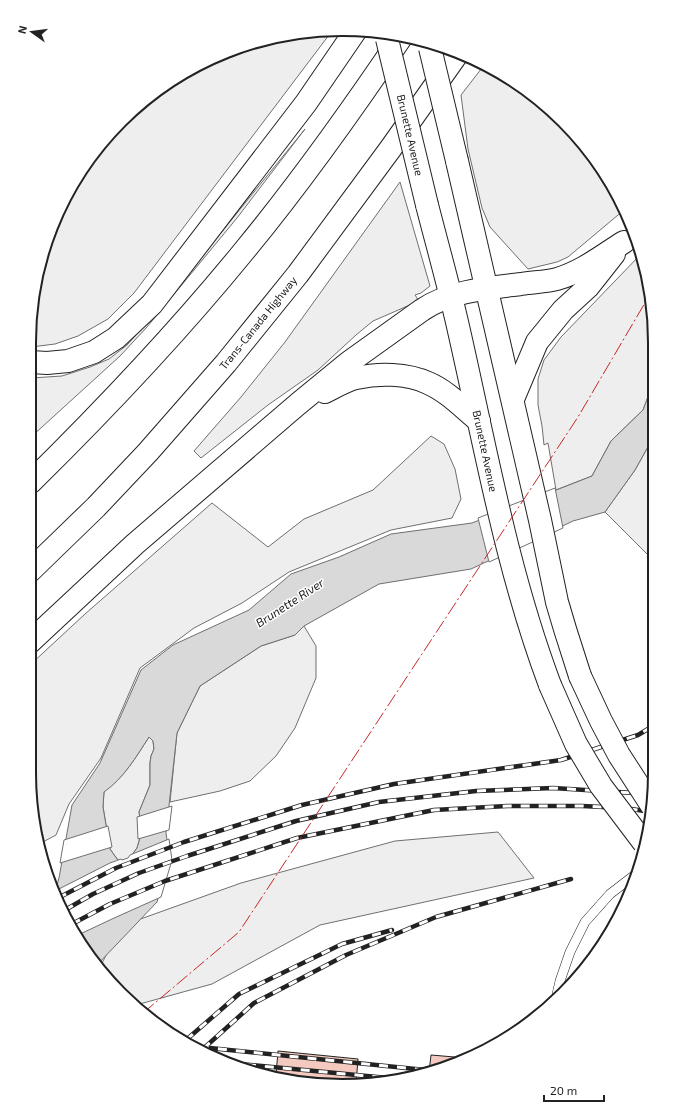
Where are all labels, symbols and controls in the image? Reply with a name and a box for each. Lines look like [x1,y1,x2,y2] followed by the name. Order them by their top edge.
[12,12,52,52] north arrow
[15,24,29,35] text: N
[395,93,426,177] street label: Brunette Avenue
[216,273,299,372] street label: Trans-Canada Highway
[470,409,501,493] street label: Brunette Avenue
[253,575,326,629] water label: Brunette River
[544,1077,604,1103] scale bar
[550,1083,577,1097] text: 20 m

